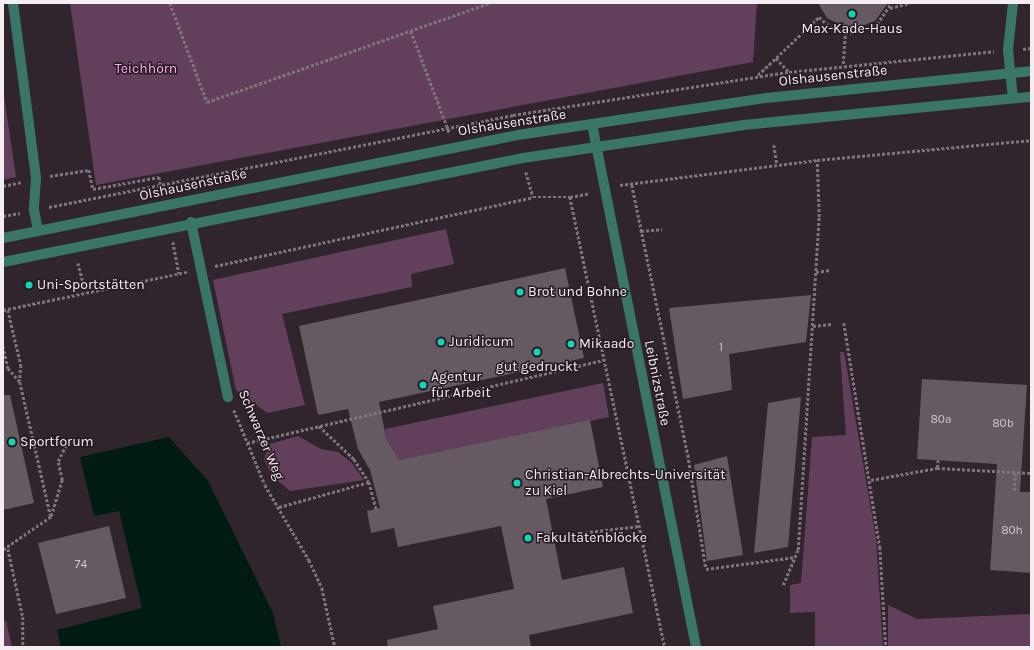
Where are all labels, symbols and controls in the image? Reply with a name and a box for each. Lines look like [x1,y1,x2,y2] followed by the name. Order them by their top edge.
[847,9,857,19] marker: Max-Kade-Haus
[801,21,903,37] place label: Max-Kade-Haus
[115,61,177,77] park label: Teichhörn
[778,62,888,90] street label: Olshausenstraße
[457,106,567,140] street label: Olshausenstraße
[138,165,248,205] street label: Olshausenstraße
[37,277,145,293] place label: Uni-Sportstätten
[24,280,34,290] marker: Uni-Sportstätten
[528,284,627,300] place label: Brot und Bohne
[515,287,525,297] marker: Brot und Bohne
[449,334,514,350] place label: Juridicum
[579,336,634,352] place label: Mikaado
[436,337,446,347] marker: Juridicum
[566,339,576,349] marker: Mikaado
[640,339,674,427] street label: Leibnizstraße
[719,341,723,355] house number: 1
[532,347,542,357] marker: gut gedruckt
[496,359,578,375] place label: gut gedruckt
[431,369,491,402] place label: Agentur für Arbeit
[418,380,428,390] marker: Agentur für Arbeit
[234,387,288,483] street label: Schwarzer Weg
[930,413,952,427] house number: 80a
[992,417,1014,431] house number: 80b
[20,434,94,450] place label: Sportforum
[7,437,17,447] marker: Sportforum
[525,467,726,500] place label: Christian-Albrechts-Universität zu Kiel
[512,478,522,488] marker: Christian-Albrechts-Universität zu Kiel
[1001,524,1023,538] house number: 80h
[536,530,647,546] place label: Fakultätenblöcke
[523,533,533,543] marker: Fakultätenblöcke
[75,558,87,572] house number: 74

